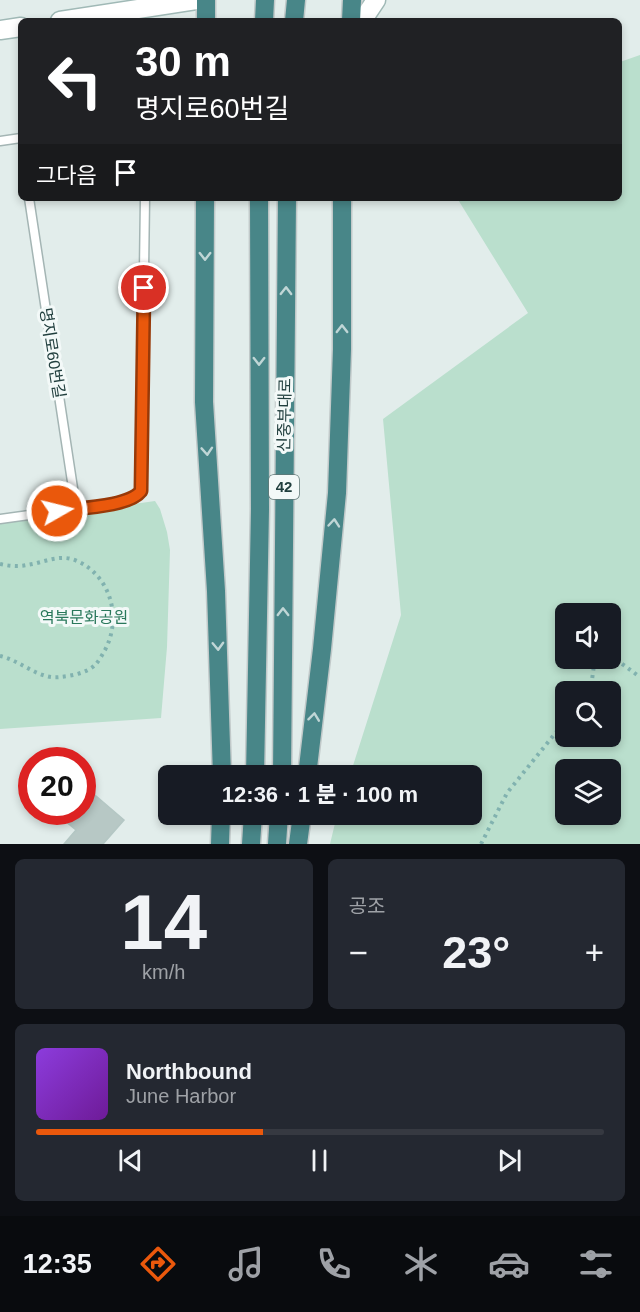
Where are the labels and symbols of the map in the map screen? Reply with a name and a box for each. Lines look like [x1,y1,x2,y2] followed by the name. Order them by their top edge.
[199,252,211,261] one-way arrow
[118,262,169,313] pin
[280,287,292,296] one-way arrow
[37,307,68,400] street label: 명지로60번길
[336,324,348,333] one-way arrow
[253,357,265,366] one-way arrow
[275,378,294,452] street label: 신중부대로
[200,447,213,456] one-way arrow
[269,475,299,499] road number: 42
[25,479,89,543] position arrow
[327,519,340,528] one-way arrow
[277,608,289,617] one-way arrow
[40,609,128,626] park label: 역북문화공원
[212,642,225,651] one-way arrow
[308,713,320,722] one-way arrow
[18,747,96,825] speed limit sign: 20

